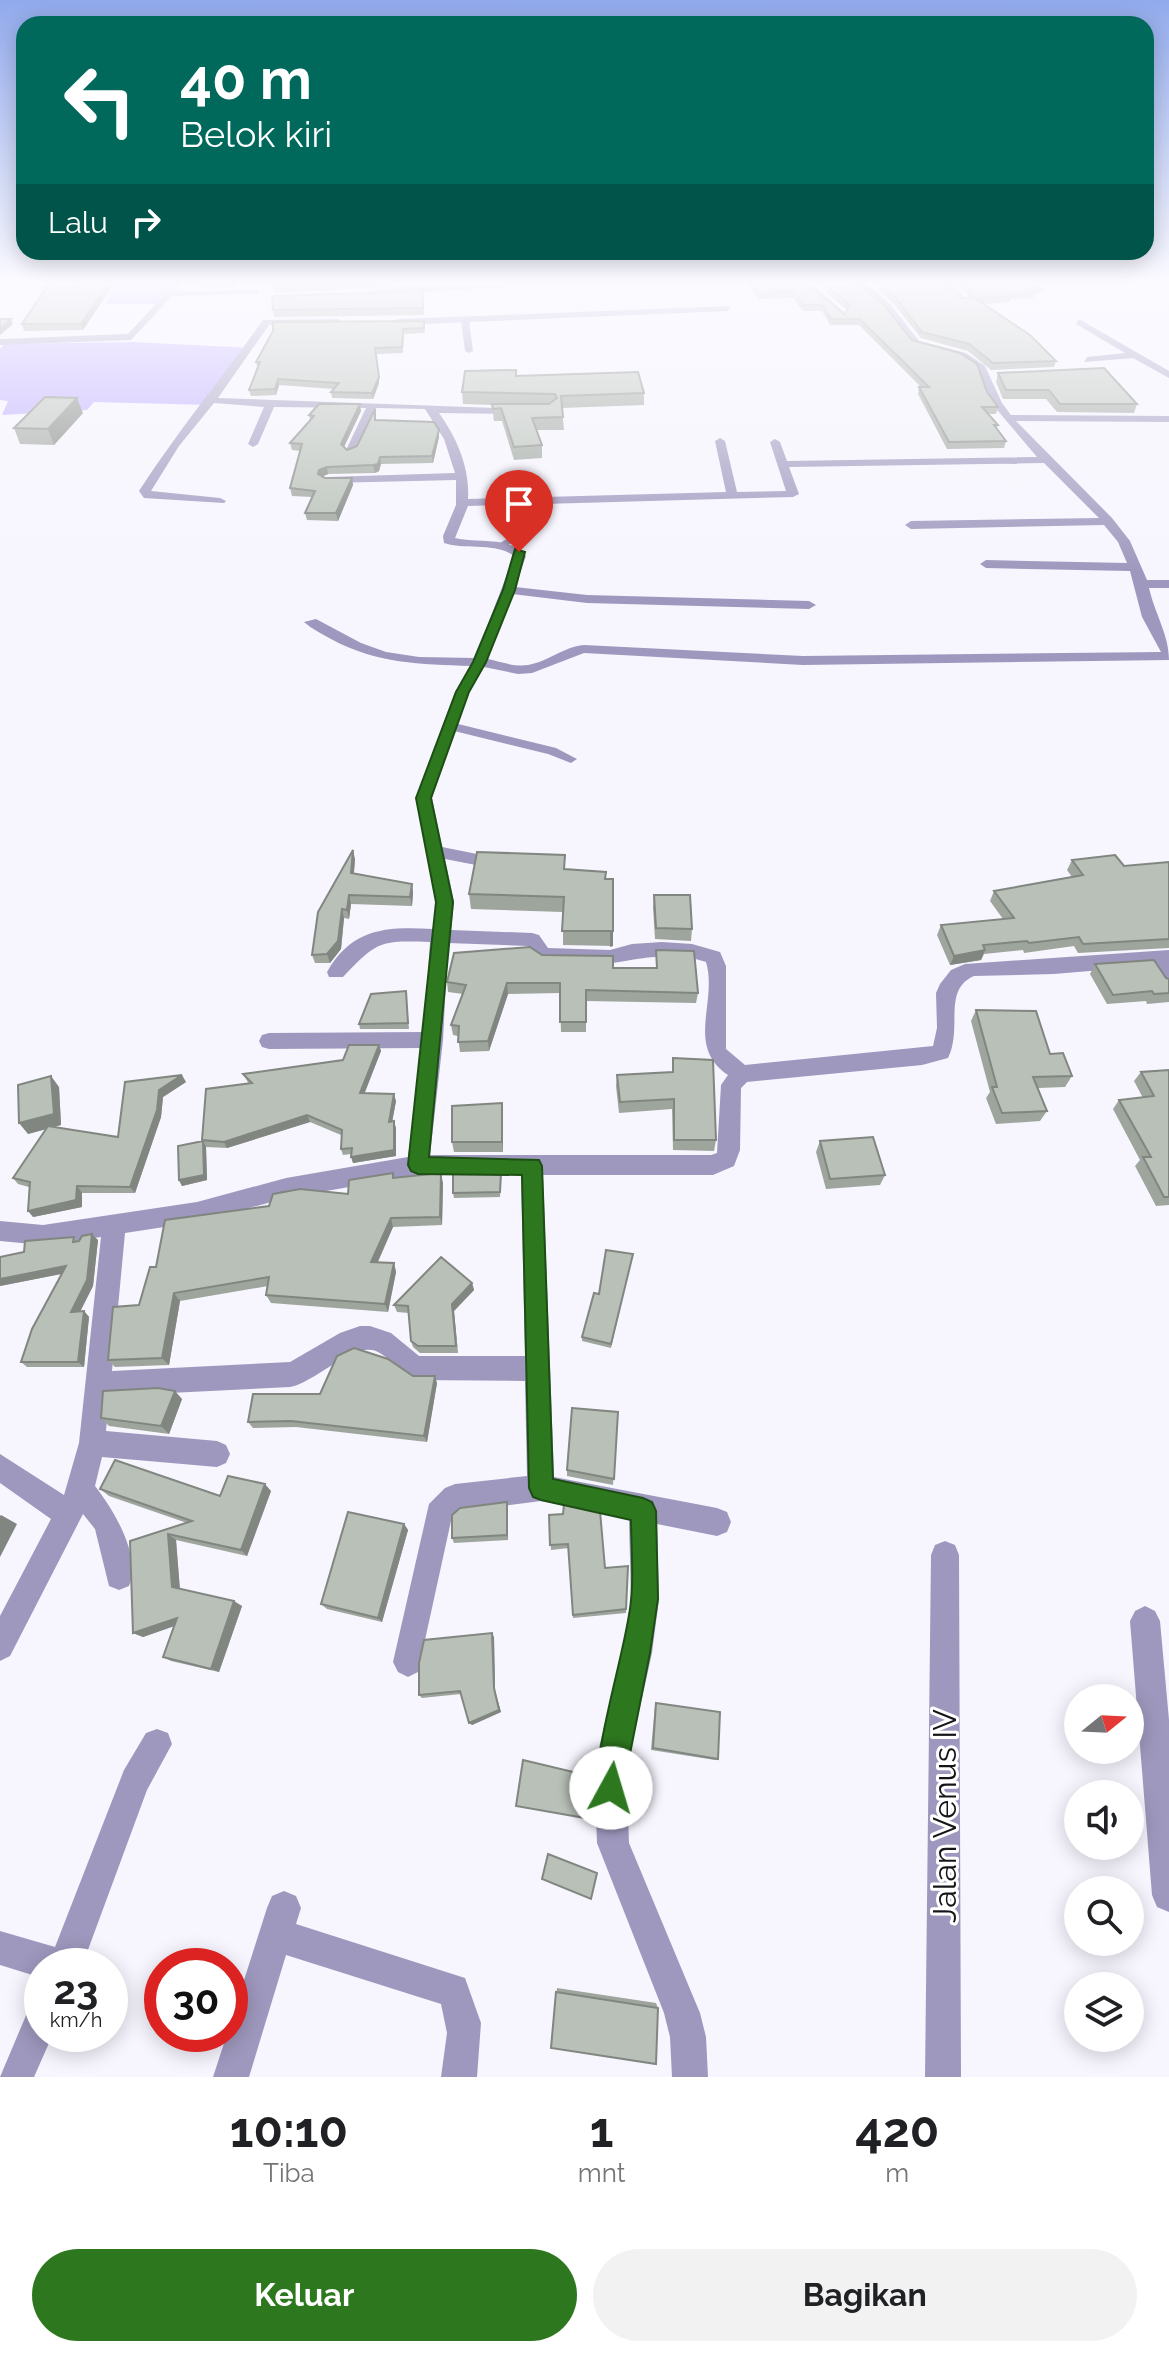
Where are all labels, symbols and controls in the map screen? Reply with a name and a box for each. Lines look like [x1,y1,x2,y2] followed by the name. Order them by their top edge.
[180,46,312,112] text: 40 m
[48,48,152,152] icon: left
[180,113,332,155] text: Belok kiri
[124,200,168,244] icon: right
[48,205,108,240] text: Lalu
[485,470,553,552] pin
[497,482,541,526] icon: arrive
[1064,1684,1144,1764] north arrow
[1064,1684,1144,2052] map controls
[926,1709,963,1923] street label: Jalan Venus IV
[569,1746,653,1830] position arrow
[1064,1780,1144,1860] button: sound
[1064,1876,1144,1956] button: search
[144,1948,248,2052] speed limit sign: 30
[54,1966,98,2013] text: 23
[1064,1972,1144,2052] button: layers
[50,2008,102,2032] text: km/h
[230,2102,348,2158] text: 10:10
[590,2102,613,2158] text: 1
[855,2102,939,2158] text: 420
[263,2158,315,2188] text: Tiba
[578,2158,625,2188] text: mnt
[885,2158,909,2188] text: m
[32,2249,577,2341] button: Keluar
[593,2249,1137,2341] button: Bagikan

